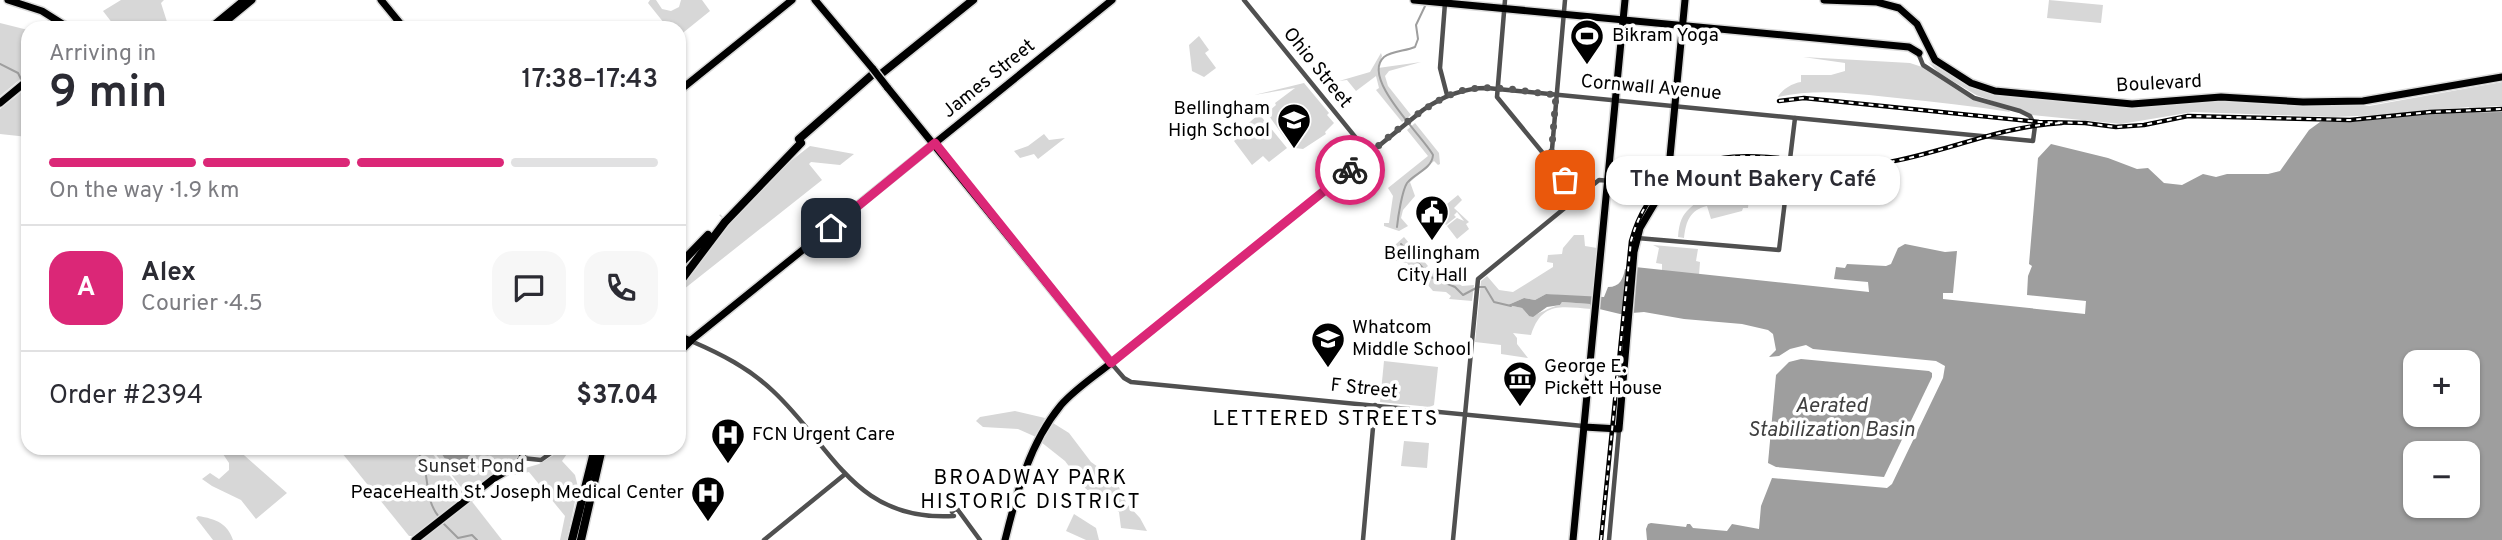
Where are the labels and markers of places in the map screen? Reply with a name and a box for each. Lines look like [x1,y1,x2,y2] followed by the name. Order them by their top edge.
[1568,17,1606,66] sports icon: Bikram Yoga
[1612,24,1719,48] place label: Bikram Yoga
[1168,97,1270,143] place label: Bellingham High School
[1275,101,1313,150] school or university icon: Bellingham High School
[1535,150,1595,210] pin
[1607,156,1901,204] callout: The Mount Bakery Café
[1413,193,1451,242] public building icon: Bellingham City Hall
[801,198,861,258] pin
[1384,242,1480,288] place label: Bellingham City Hall
[1352,316,1471,362] place label: Whatcom Middle School
[1309,320,1347,369] school or university icon: Whatcom Middle School
[1544,355,1662,401] place label: George E. Pickett House
[1501,359,1539,408] museum icon: George E. Pickett House
[709,416,747,465] hospital icon: FCN Urgent Care
[752,423,895,447] place label: FCN Urgent Care
[689,474,727,523] hospital icon: PeaceHealth St. Joseph Medical Center
[351,481,685,505] place label: PeaceHealth St. Joseph Medical Center

